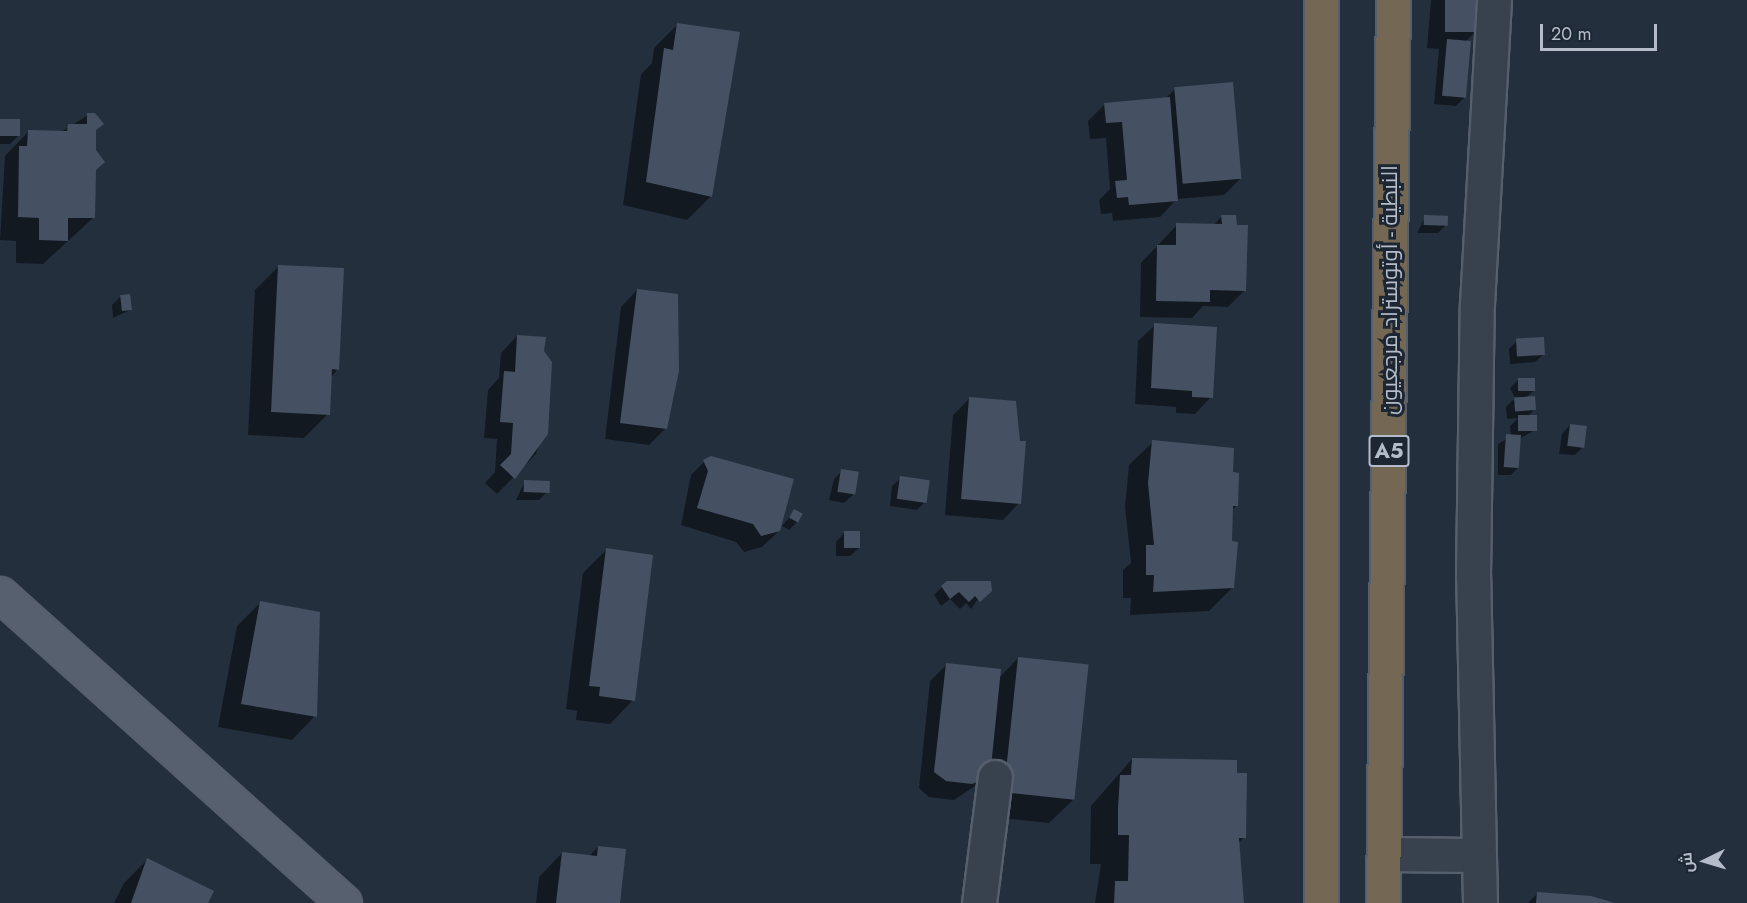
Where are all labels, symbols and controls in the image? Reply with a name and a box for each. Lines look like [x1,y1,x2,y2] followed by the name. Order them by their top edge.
[1543,12,1660,50] scale bar
[1551,21,1591,47] text: 20 m
[1377,165,1403,415] street label: النبطية - أوتوستراد مرجعيون
[1368,433,1410,469] road number: A5
[1675,831,1735,891] north arrow
[1674,851,1699,874] text: ش

